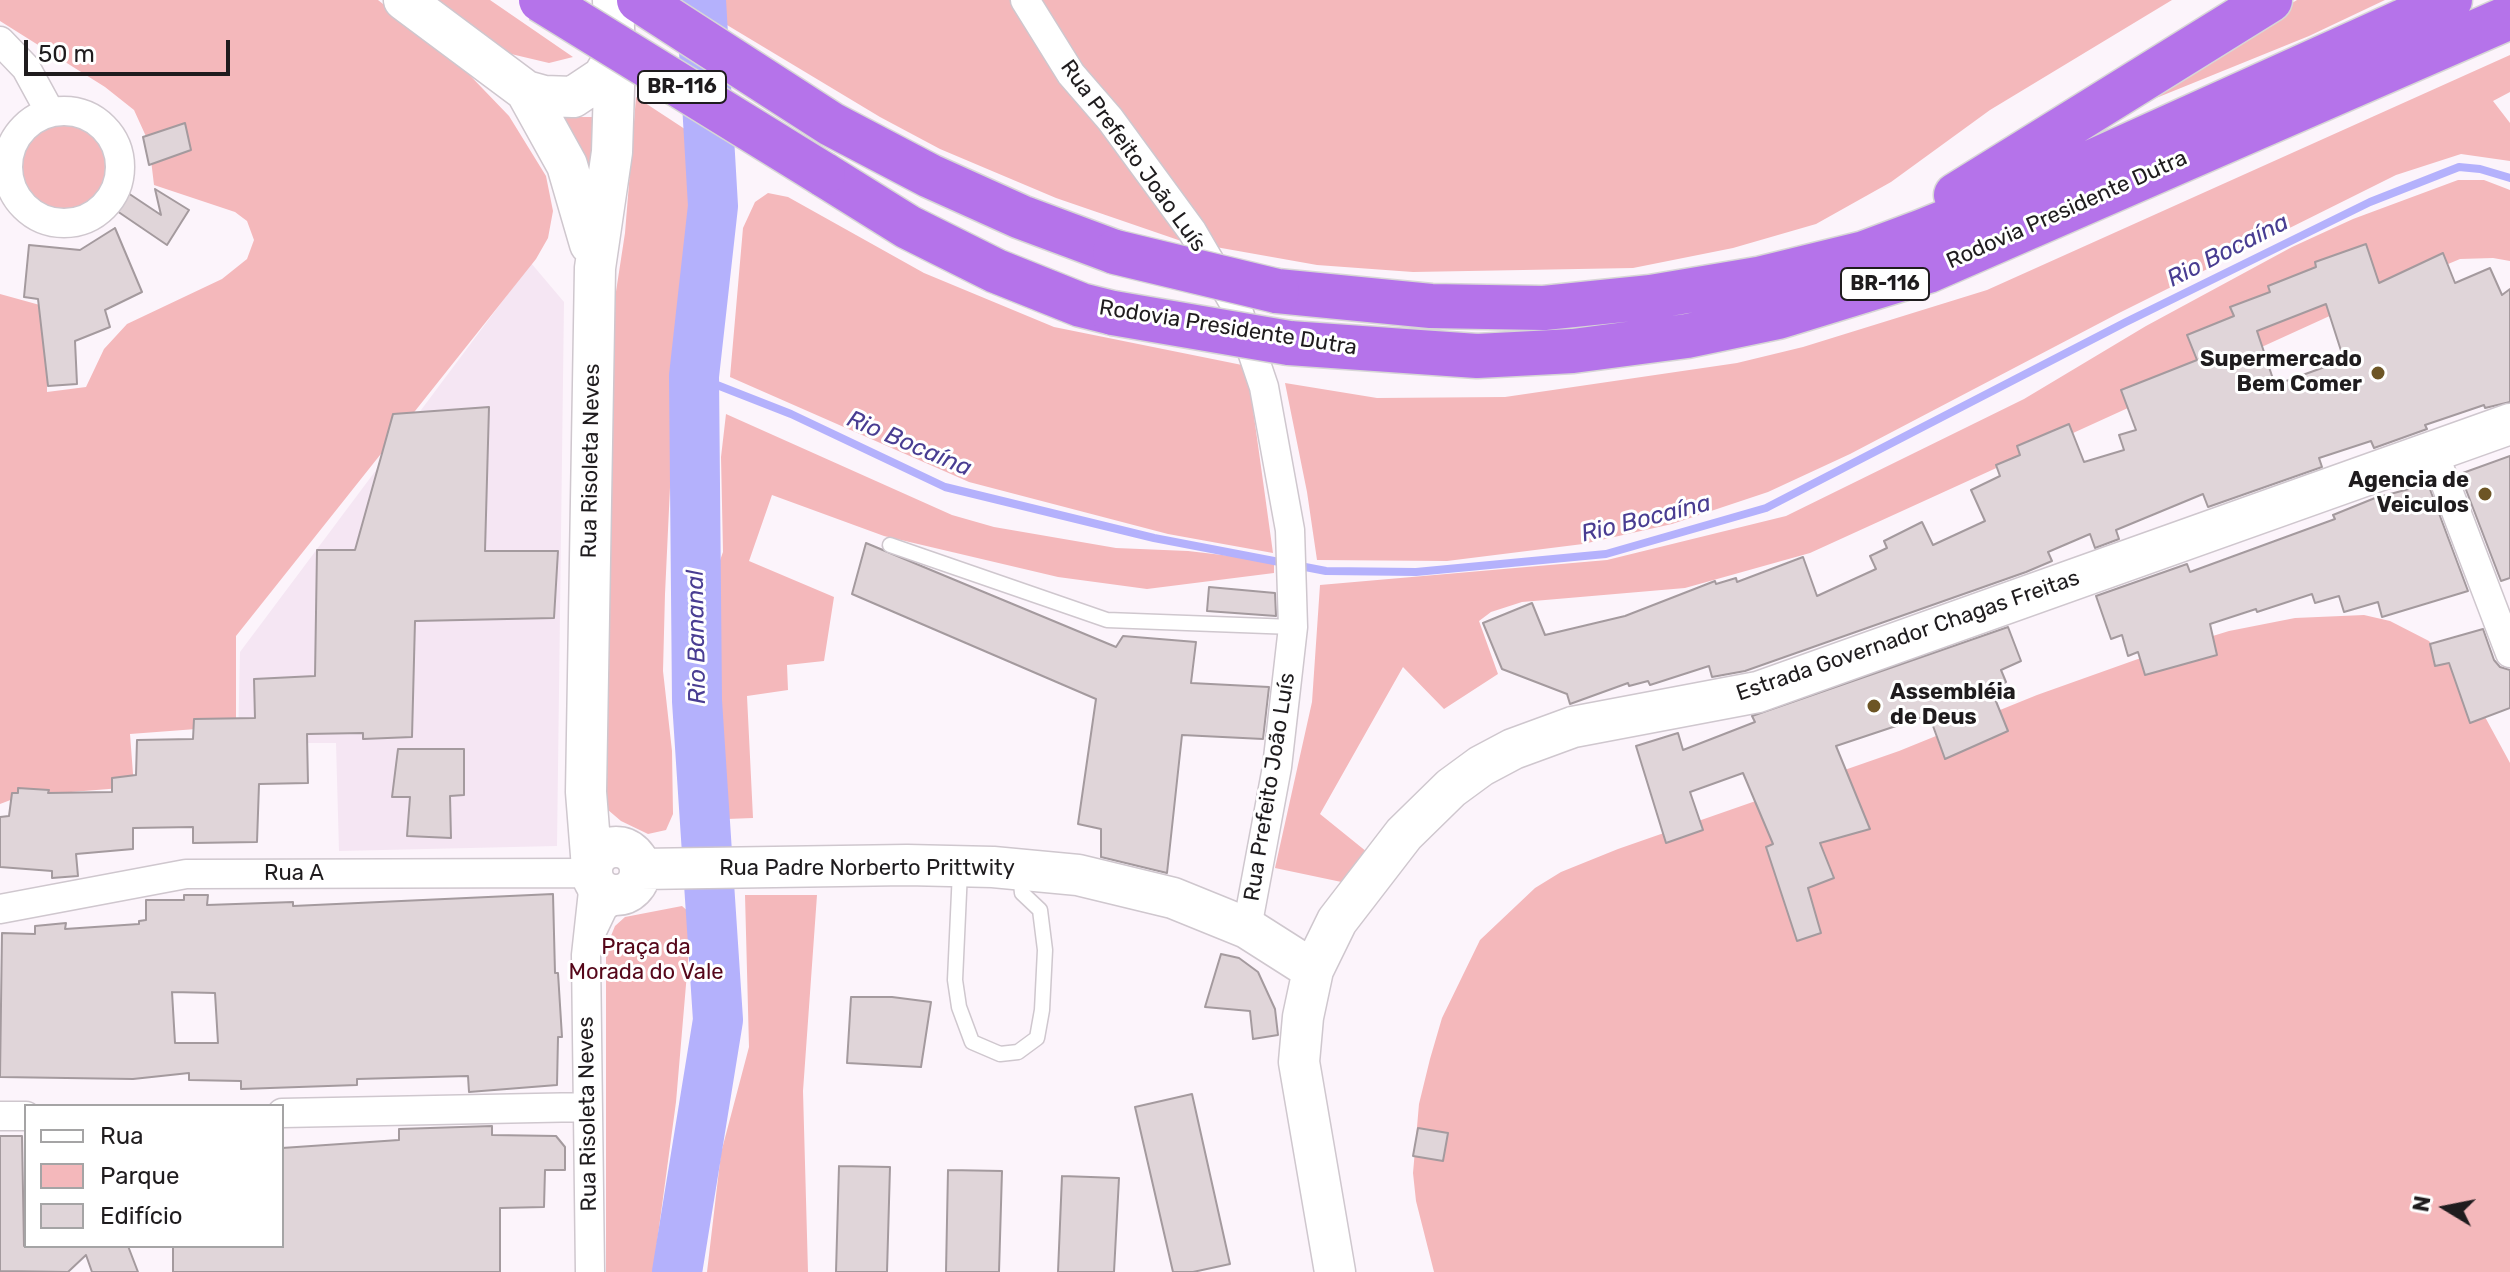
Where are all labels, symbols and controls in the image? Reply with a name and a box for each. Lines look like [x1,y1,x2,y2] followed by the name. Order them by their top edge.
[28,24,234,74] scale bar
[38,40,95,68] text: 50 m
[1055,55,1211,257] street label: Rua Prefeito João Luís
[638,71,726,103] road number: BR-116
[1943,145,2191,275] street label: Rodovia Presidente Dutra
[2162,208,2294,294] water label: Rio Bocaína
[1841,268,1929,300] road number: BR-116
[1097,295,1359,361] street label: Rodovia Presidente Dutra
[2200,347,2362,398] place label: Supermercado Bem Comer
[576,363,606,559] street label: Rua Risoleta Neves
[2369,364,2387,382] marker: Supermercado Bem Comer
[842,405,976,483] water label: Rio Bocaína
[2348,468,2469,520] place label: Agencia de Veiculos
[2476,485,2494,503] marker: Agencia de Veiculos
[1578,489,1714,549] water label: Rio Bocaína
[1733,565,2083,707] street label: Estrada Governador Chagas Freitas
[681,569,713,705] water label: Rio Bananal
[1239,671,1301,903] street label: Rua Prefeito João Luís
[1890,680,2016,732] place label: Assembléia de Deus
[1865,697,1883,715] marker: Assembléia de Deus
[719,856,1015,882] street label: Rua Padre Norberto Prittwity
[264,861,324,887] street label: Rua A
[568,935,724,986] park label: Praça da Morada do Vale
[573,1016,603,1212] street label: Rua Risoleta Neves
[24,1104,284,1248] legend
[100,1122,143,1150] text: Rua
[100,1162,179,1190] text: Parque
[2406,1168,2486,1248] north arrow
[2407,1194,2437,1214] text: N
[100,1202,183,1230] text: Edifício

